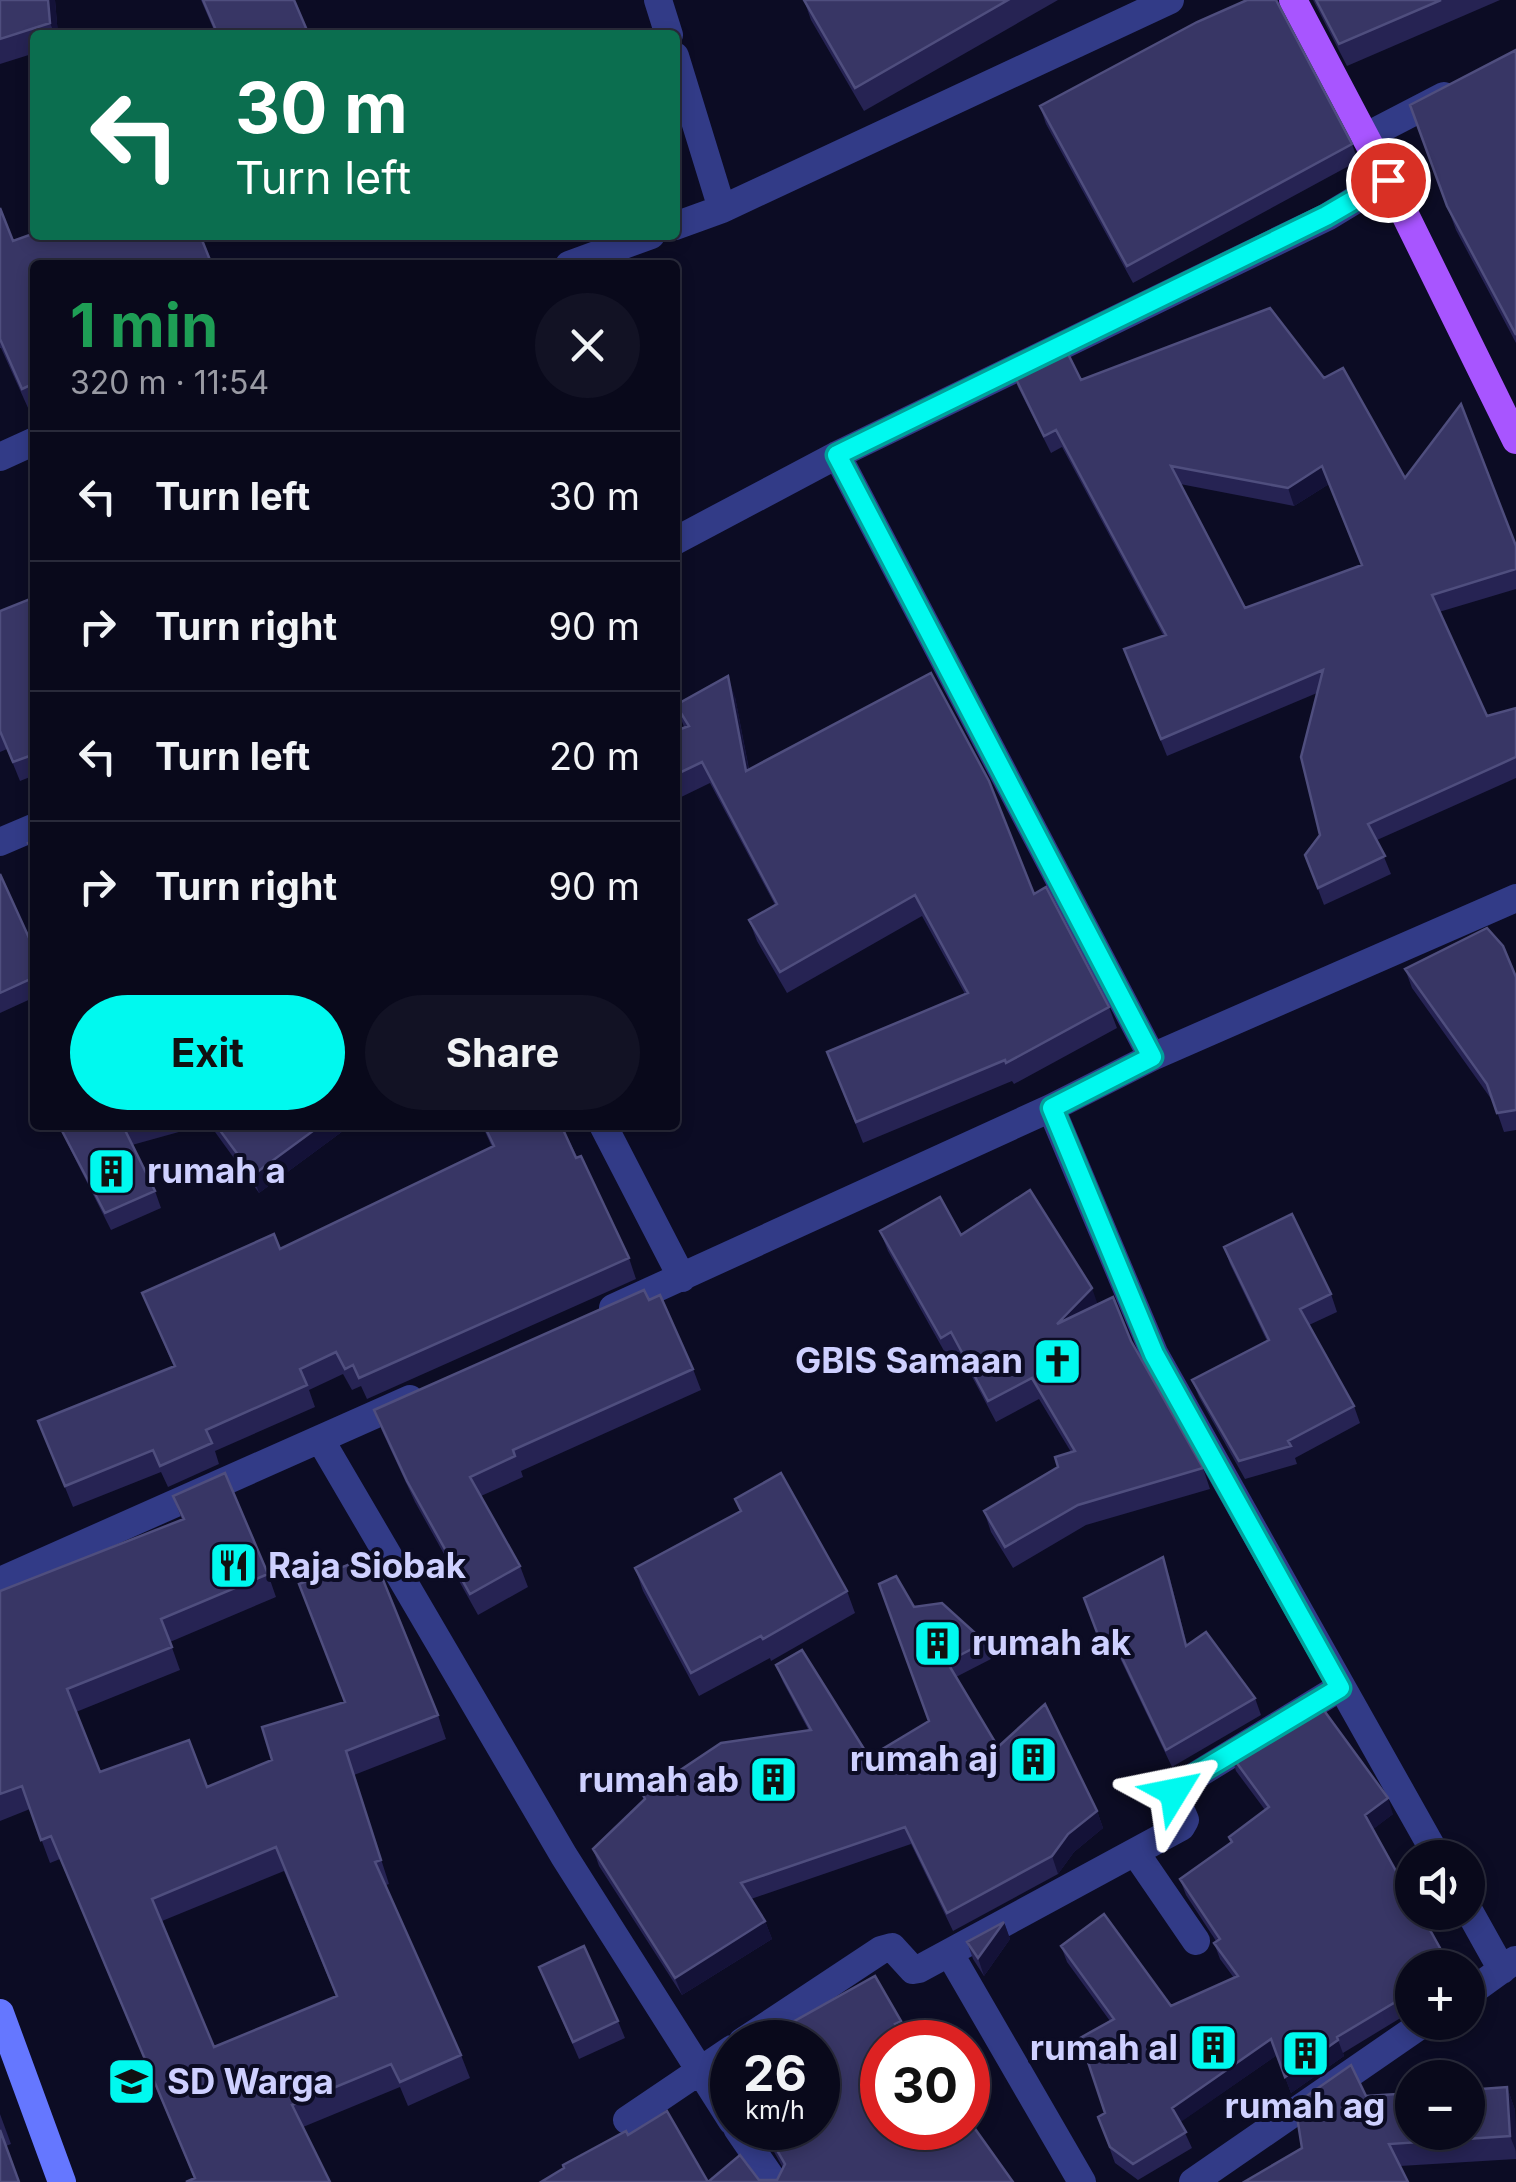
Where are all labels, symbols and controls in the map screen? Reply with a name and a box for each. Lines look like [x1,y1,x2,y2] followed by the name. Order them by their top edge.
[235,65,408,150] text: 30 m
[70,70,200,200] icon: left
[1346,138,1431,223] pin
[235,150,411,205] text: Turn left
[1361,153,1416,208] icon: arrive
[70,289,218,361] text: 1 min
[535,293,640,398] button: close
[70,363,269,402] text: 320 m · 11:54
[70,469,125,524] icon: left
[155,473,310,519] text: Turn left
[549,473,640,519] text: 30 m
[70,599,125,654] icon: right
[155,603,337,649] text: Turn right
[548,603,640,649] text: 90 m
[70,729,125,784] icon: left
[155,733,310,779] text: Turn left
[549,733,640,779] text: 20 m
[70,859,125,914] icon: right
[155,863,337,909] text: Turn right
[548,863,640,909] text: 90 m
[70,995,345,1110] button: Exit
[365,995,640,1110] button: Share
[86,1145,138,1197] building icon: rumah a
[147,1149,286,1191] place label: rumah a
[1032,1335,1084,1387] church icon: GBIS Samaan
[795,1339,1023,1381] place label: GBIS Samaan
[207,1540,259,1592] restaurant icon: Raja Siobak
[268,1544,467,1586] place label: Raja Siobak
[911,1617,963,1669] building icon: rumah ak
[972,1621,1132,1663] place label: rumah ak
[1007,1733,1059,1785] building icon: rumah aj
[850,1737,998,1779] place label: rumah aj
[1122,1740,1226,1844] position arrow
[748,1754,800,1806] building icon: rumah ab
[578,1758,739,1800] place label: rumah ab
[1395,1840,1485,2150] map controls
[1395,1840,1485,1930] button: sound
[1395,1950,1485,2040] button: +
[860,2020,990,2150] speed limit sign: 30
[1187,2022,1239,2074] building icon: rumah al
[1030,2026,1178,2068] place label: rumah al
[1279,2028,1331,2080] building icon: rumah ag
[743,2043,807,2103] text: 26
[106,2056,158,2108] school or university icon: SD Warga
[167,2060,334,2102] place label: SD Warga
[1395,2060,1485,2150] button: −
[1225,2084,1385,2126] place label: rumah ag
[745,2095,805,2125] text: km/h

